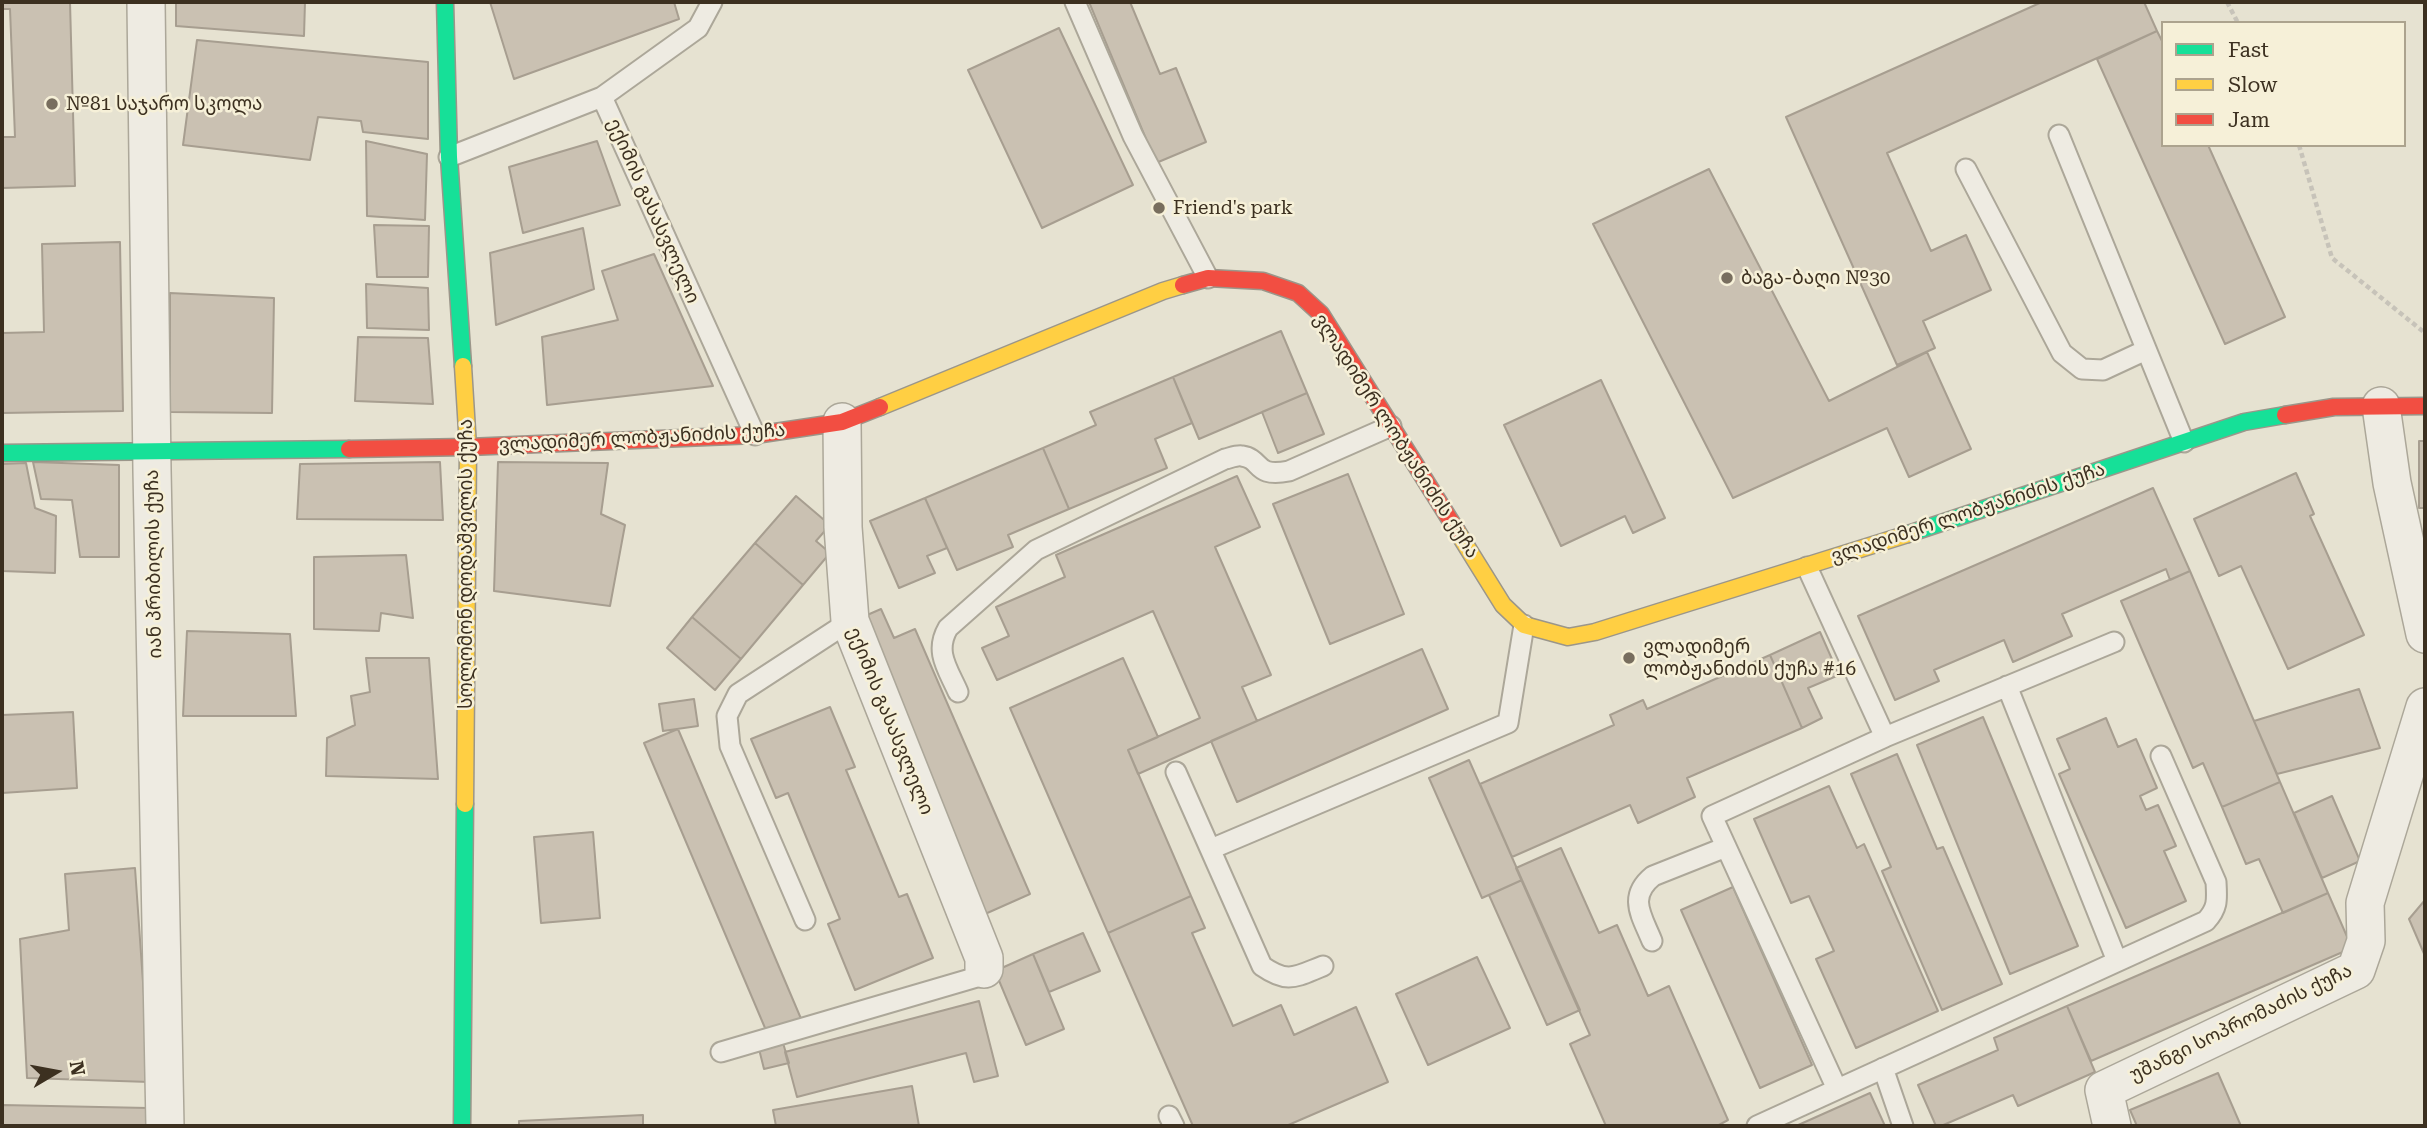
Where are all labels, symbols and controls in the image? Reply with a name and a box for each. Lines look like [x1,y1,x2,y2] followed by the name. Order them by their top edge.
[2161,21,2406,147] legend
[2228,38,2269,62] text: Fast
[2228,73,2277,97] text: Slow
[66,93,263,115] place label: №81 საჯარო სკოლა
[44,96,60,112] marker: №81 საჯარო სკოლა
[2228,108,2270,132] text: Jam
[602,115,704,307] street label: ექიმის გასასვლელი
[1173,197,1293,219] place label: Friend's park
[1151,200,1167,216] marker: Friend's park
[1741,267,1890,289] place label: ბაგა-ბაღი №30
[1719,270,1735,286] marker: ბაგა-ბაღი №30
[1308,309,1484,563] street label: ვლადიმერ ლობჟანიძის ქუჩა
[455,419,477,709] street label: სოლომონ დოდაშვილის ქუჩა
[498,419,786,457] street label: ვლადიმერ ლობჟანიძის ქუჩა
[1828,458,2108,568] street label: ვლადიმერ ლობჟანიძის ქუჩა
[141,469,167,659] street label: იან პრიბილის ქუჩა
[842,624,938,818] street label: ექიმის გასასვლელი
[1643,636,1856,680] place label: ვლადიმერ ლობჟანიძის ქუჩა #16
[1621,650,1637,666] marker: ვლადიმერ ლობჟანიძის ქუჩა #16
[2126,959,2356,1087] street label: უშანგი სოპრომაძის ქუჩა
[21,1037,91,1107] north arrow
[65,1059,90,1077] text: N

